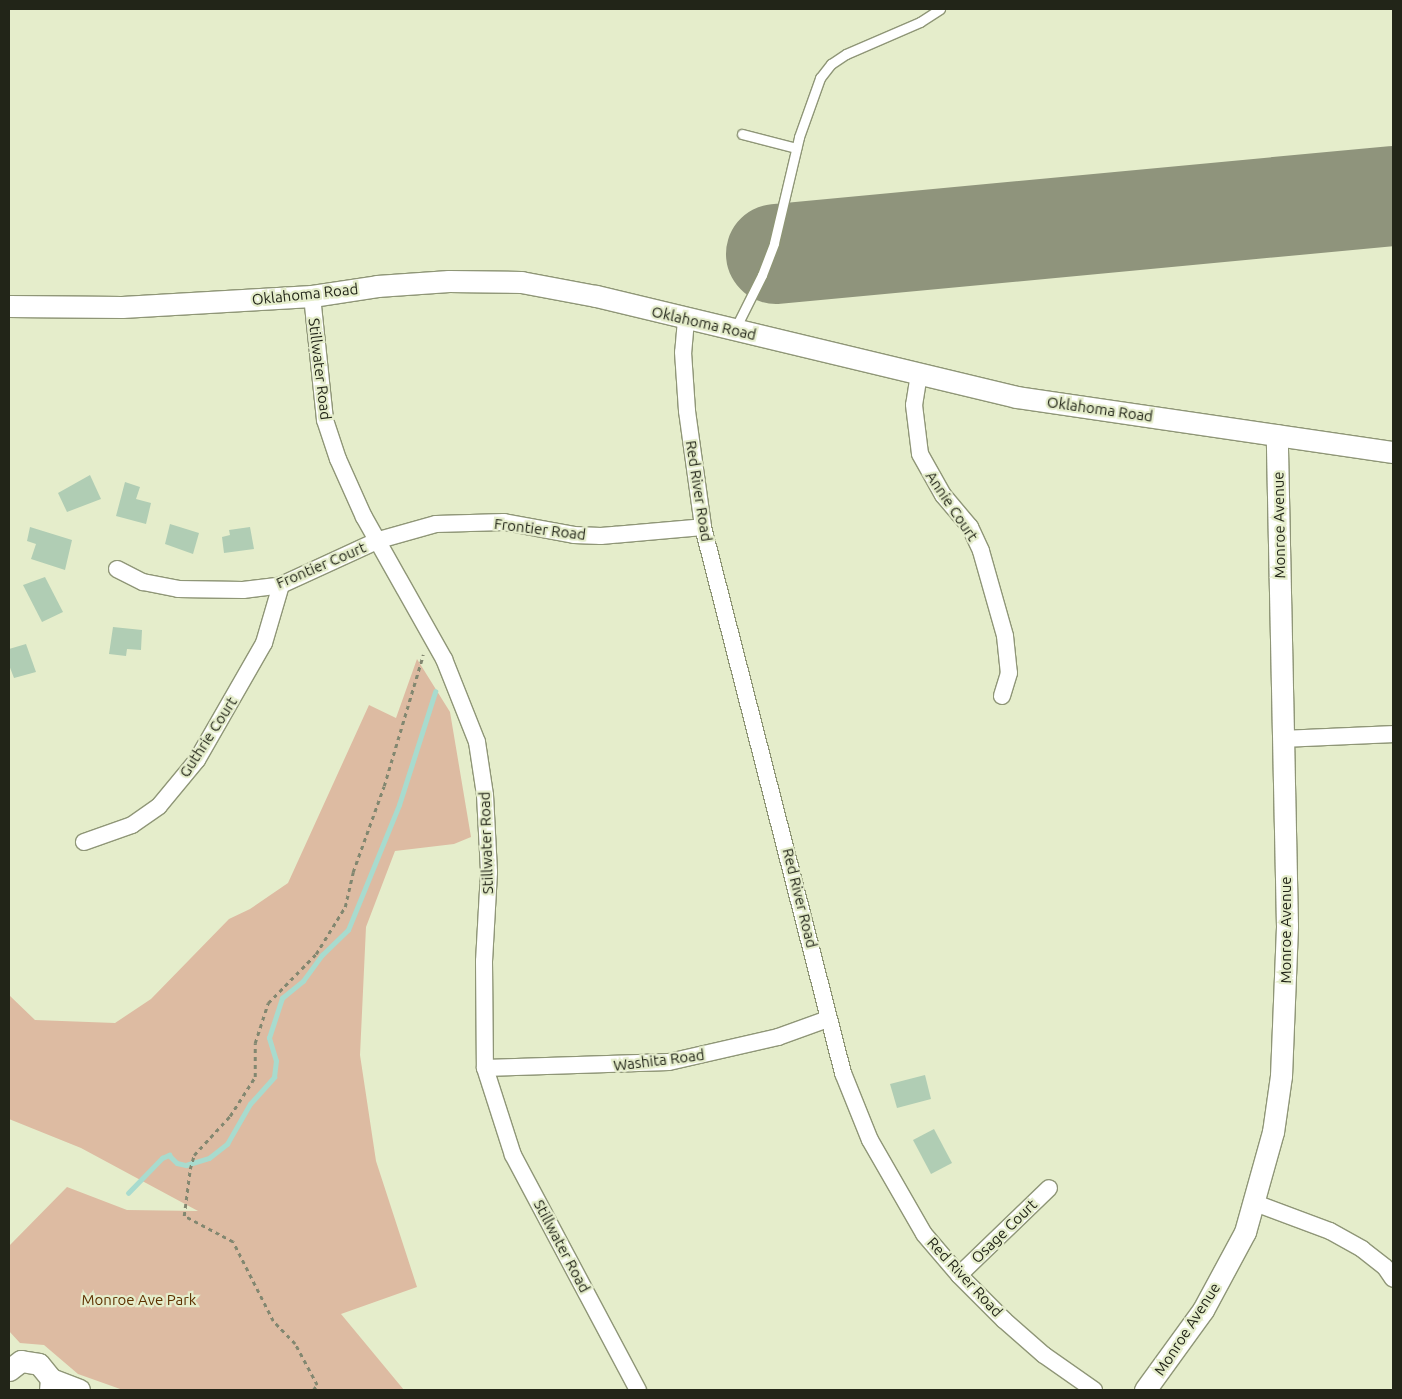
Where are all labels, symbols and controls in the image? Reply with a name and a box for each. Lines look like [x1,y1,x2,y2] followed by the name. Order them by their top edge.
[251,279,359,309] street label: Oklahoma Road
[650,302,758,344] street label: Oklahoma Road
[305,317,335,421] street label: Stillwater Road
[1046,393,1154,425] street label: Oklahoma Road
[682,439,716,543] street label: Red River Road
[922,468,982,544] street label: Annie Court
[1269,471,1289,579] street label: Monroe Avenue
[493,514,587,544] street label: Frontier Road
[273,538,369,592] street label: Frontier Court
[175,693,241,781] street label: Guthrie Court
[475,792,497,894] street label: Stillwater Road
[779,846,821,950] street label: Red River Road
[1277,876,1295,984] street label: Monroe Avenue
[612,1045,706,1075] street label: Washita Road
[967,1195,1041,1267] street label: Osage Court
[530,1197,594,1295] street label: Stillwater Road
[924,1234,1006,1320] street label: Red River Road
[1150,1279,1224,1379] street label: Monroe Avenue
[82,1291,196,1309] park label: Monroe Ave Park

